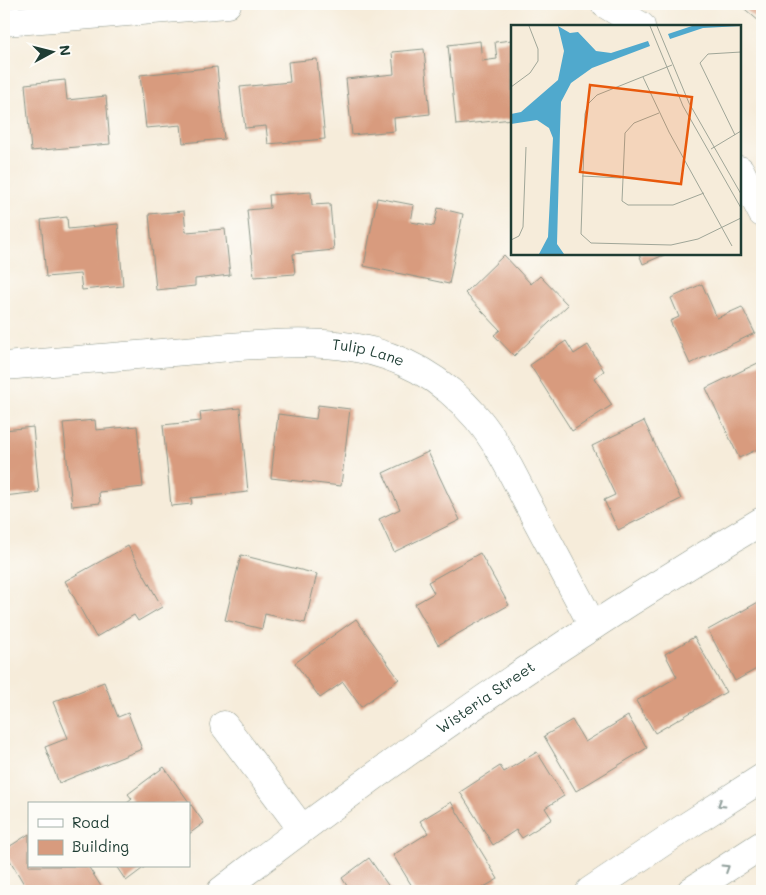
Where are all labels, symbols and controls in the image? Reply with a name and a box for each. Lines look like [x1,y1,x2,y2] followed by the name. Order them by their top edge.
[511,25,741,255] inset map
[28,28,78,78] north arrow
[55,44,75,57] text: N
[331,334,408,370] street label: Tulip Lane
[432,656,538,738] street label: Wisteria Street
[717,798,727,807] one-way arrow
[28,802,190,868] legend
[72,812,109,832] text: Road
[72,836,129,856] text: Building
[721,864,730,874] one-way arrow

